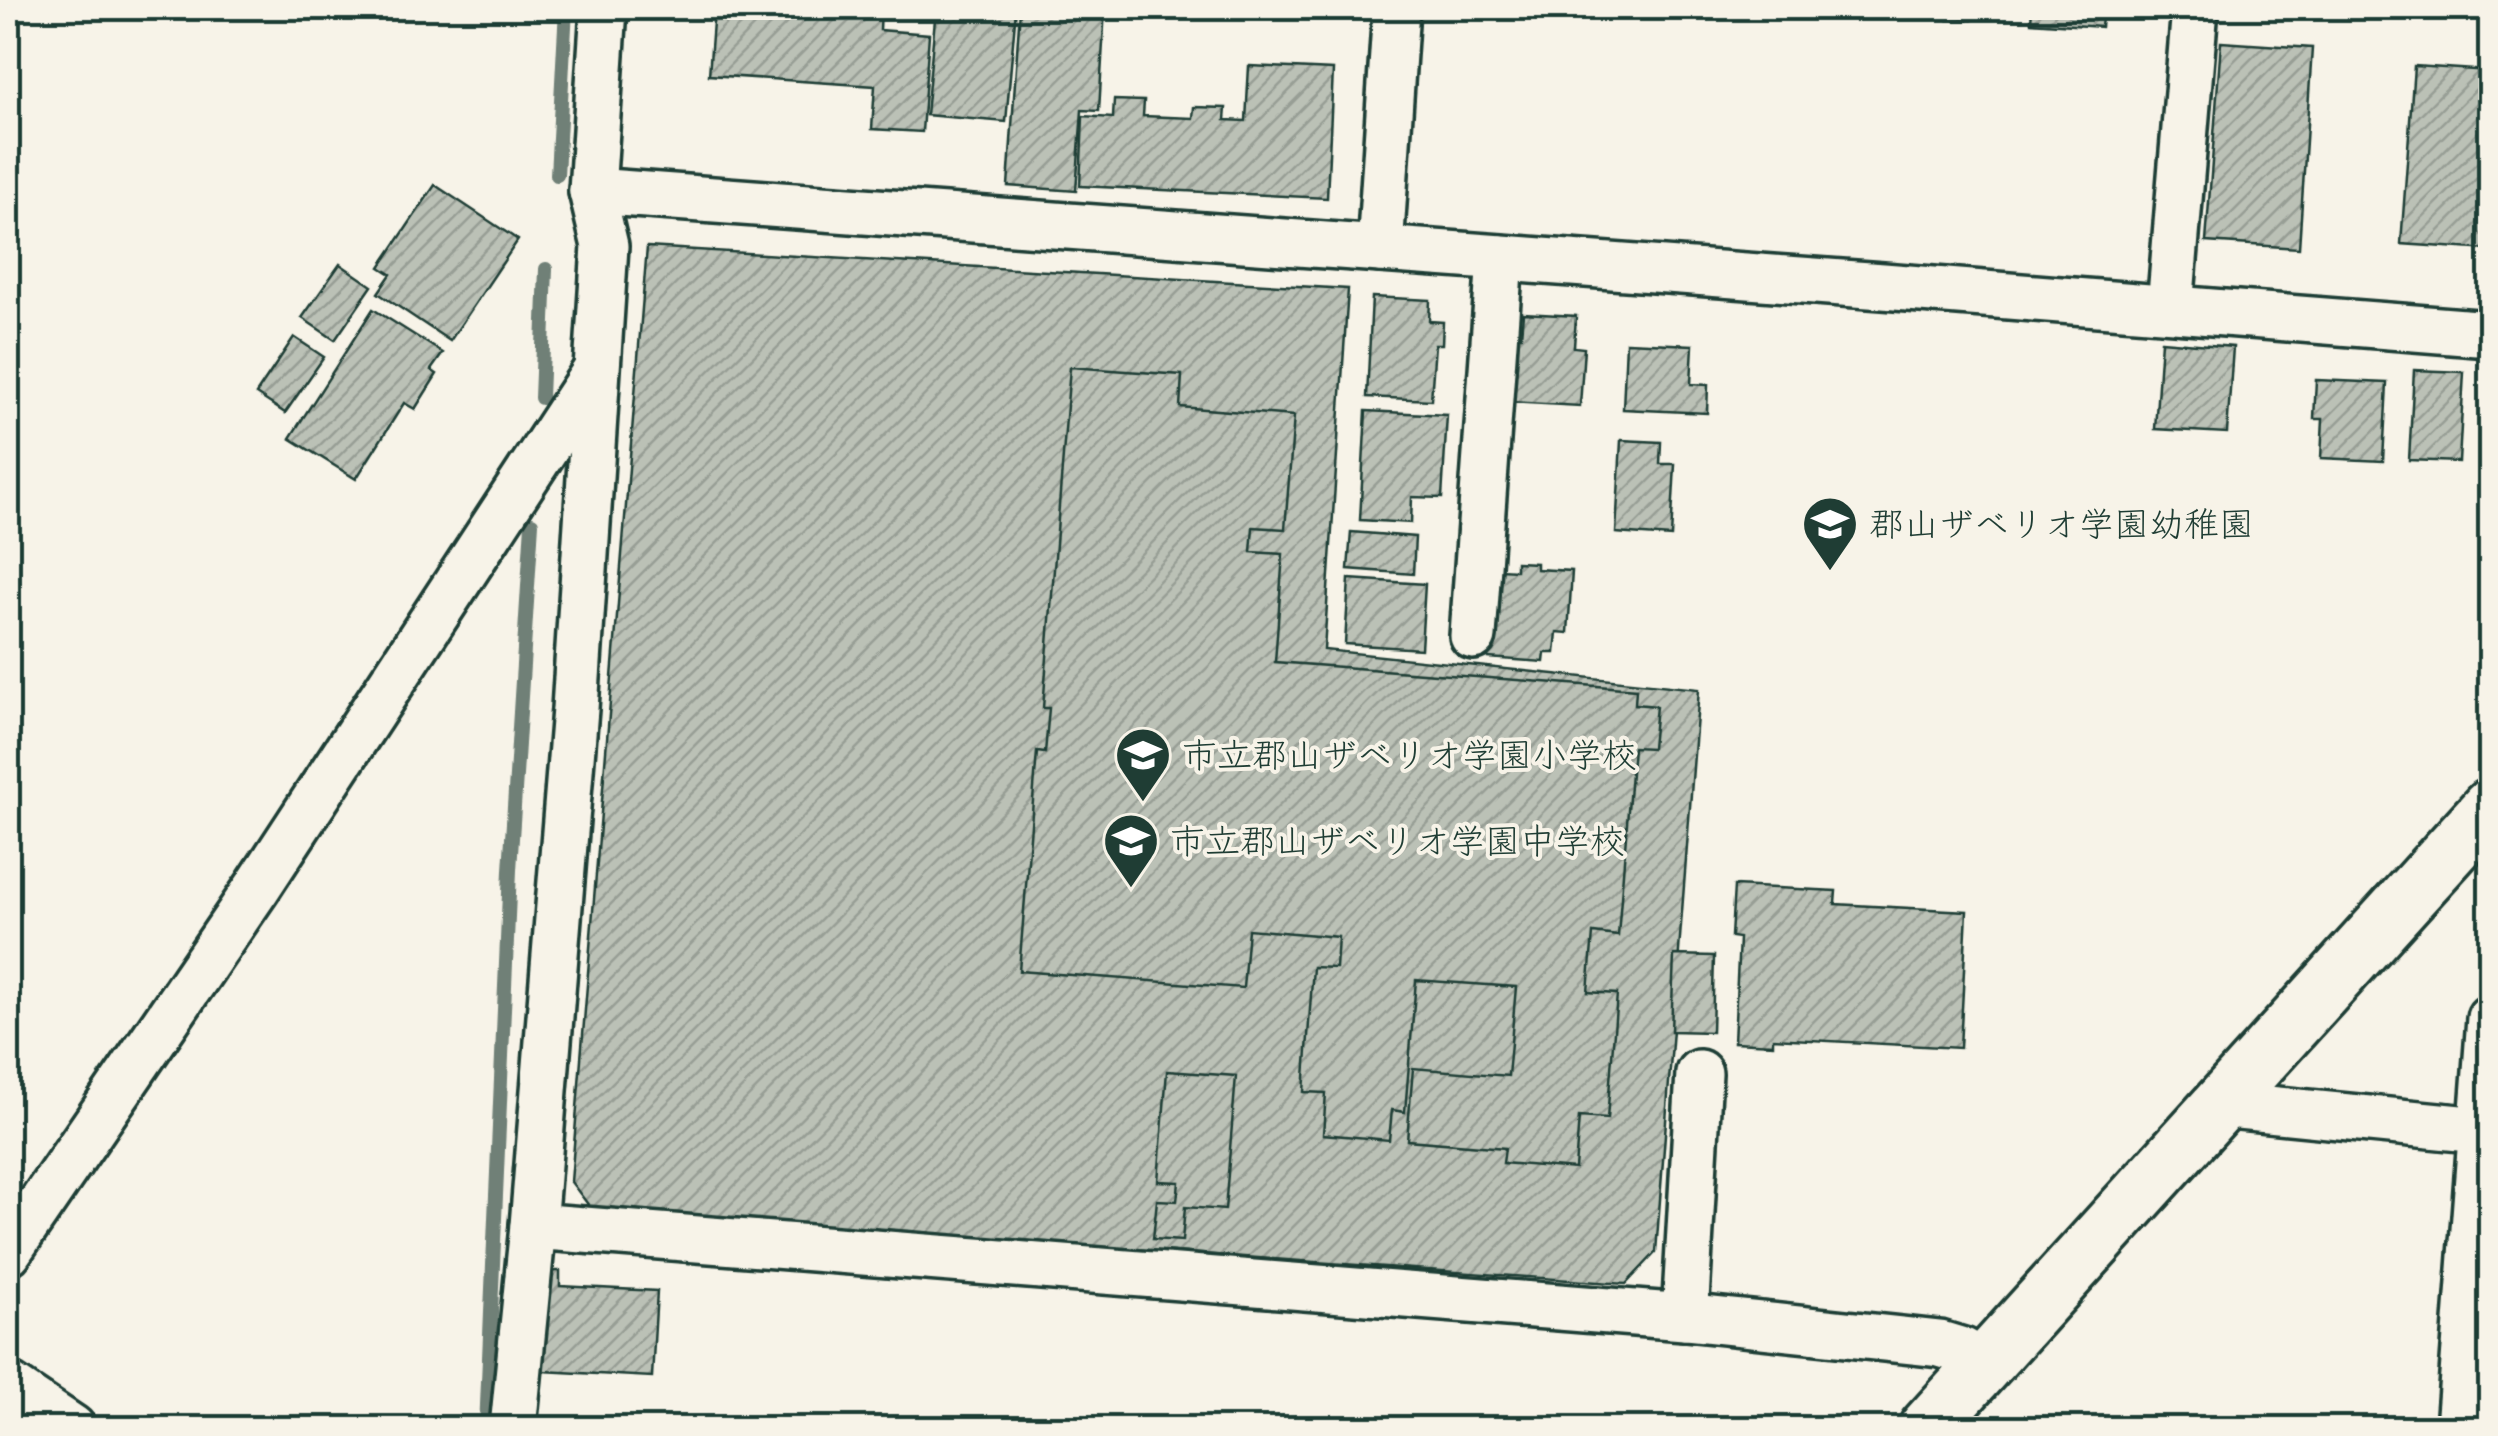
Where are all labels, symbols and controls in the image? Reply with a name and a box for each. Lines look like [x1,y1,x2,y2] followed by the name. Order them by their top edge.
[1800,494,1860,573] school or university icon: 郡山ザベリオ学園幼稚園
[1869,501,2254,545] place label: 郡山ザベリオ学園幼稚園
[1113,725,1173,804] school or university icon: 市立郡山ザベリオ学園小学校
[1182,732,1637,776] place label: 市立郡山ザベリオ学園小学校
[1101,811,1161,890] school or university icon: 市立郡山ザベリオ学園中学校
[1170,818,1625,862] place label: 市立郡山ザベリオ学園中学校

